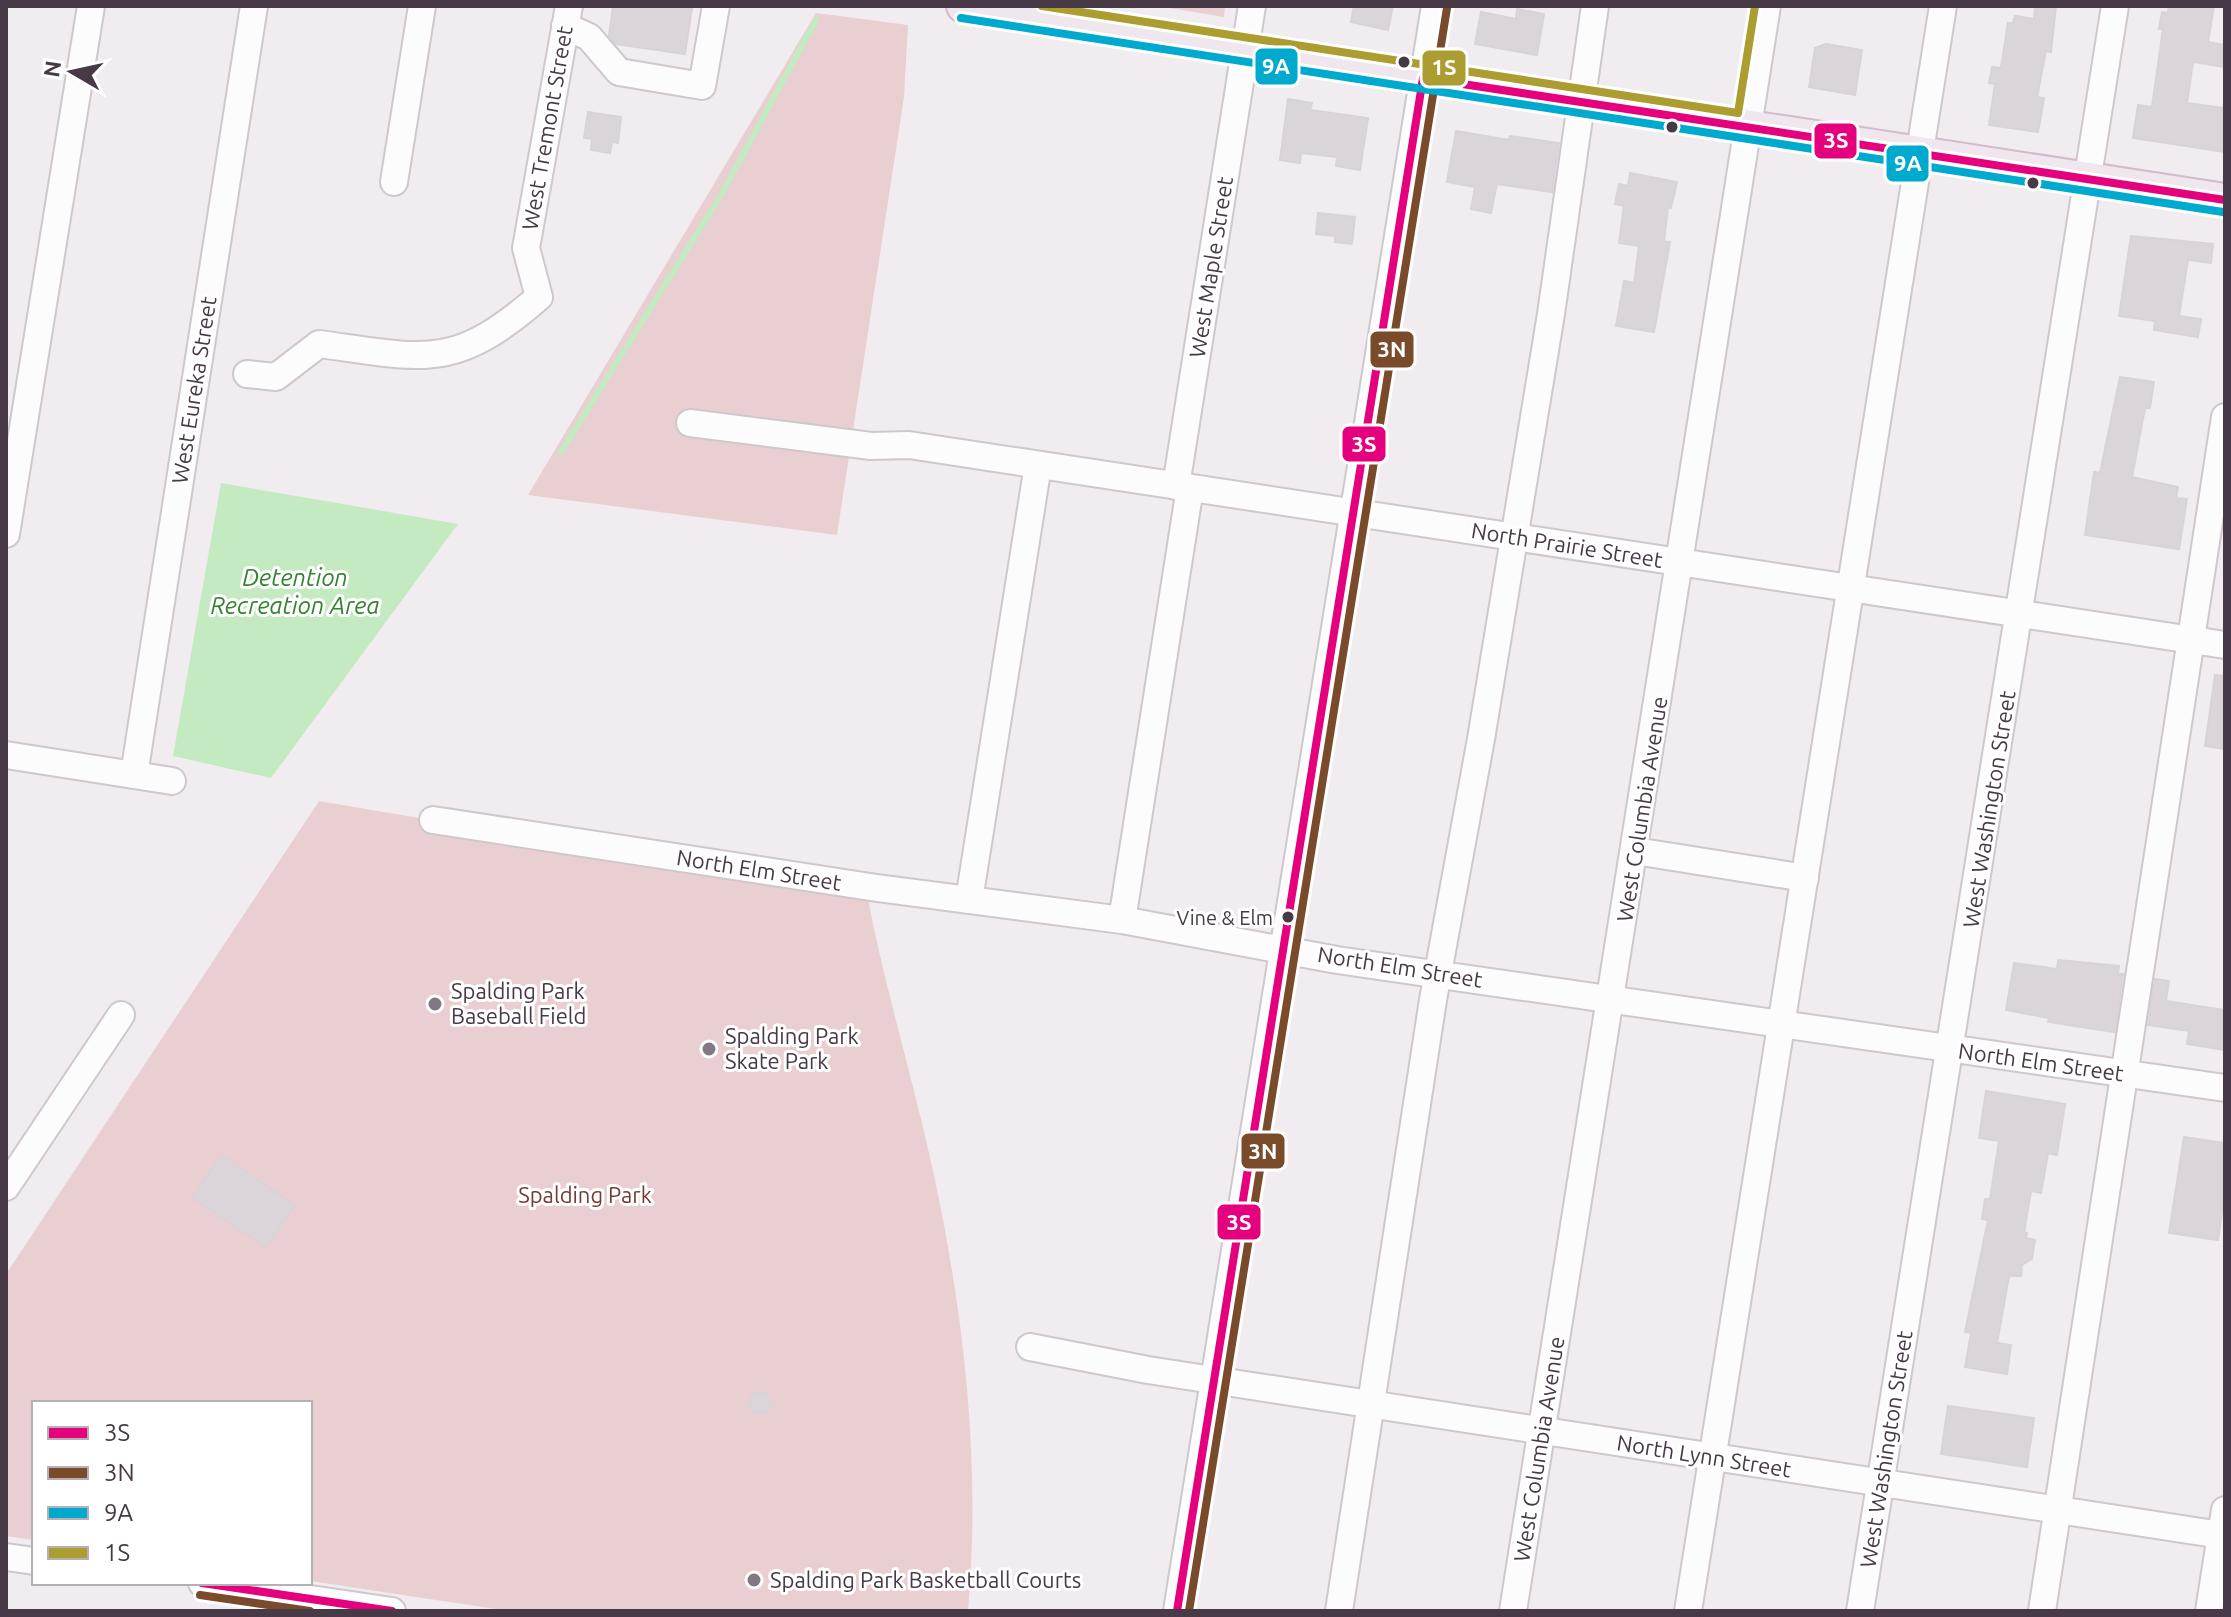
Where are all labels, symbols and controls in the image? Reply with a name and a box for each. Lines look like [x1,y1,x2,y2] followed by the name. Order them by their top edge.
[516,24,577,232] street label: West Tremont Street
[32,32,112,112] north arrow
[1254,47,1299,86] line badge: 9A
[1421,49,1467,87] line badge: 1S
[1262,53,1290,78] text: 9A
[1396,54,1412,70] unlabelled marker
[1432,54,1456,79] text: 1S
[38,59,65,79] text: N
[1664,119,1680,135] unlabelled marker
[1813,122,1858,160] line badge: 3S
[1824,127,1848,152] text: 3S
[1885,144,1930,183] line badge: 9A
[1894,150,1922,175] text: 9A
[1184,174,1237,359] street label: West Maple Street
[2025,175,2041,191] unlabelled marker
[166,294,221,485] street label: West Eureka Street
[1369,330,1415,369] line badge: 3N
[1378,336,1406,361] text: 3N
[1341,425,1387,463] line badge: 3S
[1352,431,1376,456] text: 3S
[1470,517,1665,572] street label: North Prairie Street
[211,564,379,619] water label: Detention Recreation Area
[1957,688,2020,929] street label: West Washington Street
[1611,695,1672,923] street label: West Columbia Avenue
[675,844,844,895] street label: North Elm Street
[1176,906,1273,929] place label: Vine & Elm
[1280,909,1296,925] marker: Vine & Elm
[1316,941,1485,992] street label: North Elm Street
[451,978,586,1028] place label: Spalding Park Baseball Field
[426,995,444,1013] marker: Spalding Park Baseball Field
[725,1023,859,1073] place label: Spalding Park Skate Park
[1957,1038,2126,1086] street label: North Elm Street
[700,1040,718,1058] marker: Spalding Park Skate Park
[1240,1132,1286,1170] line badge: 3N
[1249,1138,1277,1163] text: 3N
[518,1182,652,1207] park label: Spalding Park
[1216,1203,1262,1241] line badge: 3S
[1227,1209,1251,1234] text: 3S
[1854,1328,1917,1569] street label: West Washington Street
[1508,1335,1569,1563] street label: West Columbia Avenue
[32,1401,312,1585] legend
[104,1419,130,1446] text: 3S
[1615,1429,1793,1482] street label: North Lynn Street
[104,1459,135,1486] text: 3N
[104,1499,134,1526] text: 9A
[104,1539,130,1566] text: 1S
[770,1567,1081,1592] place label: Spalding Park Basketball Courts
[745,1571,763,1589] marker: Spalding Park Basketball Courts

